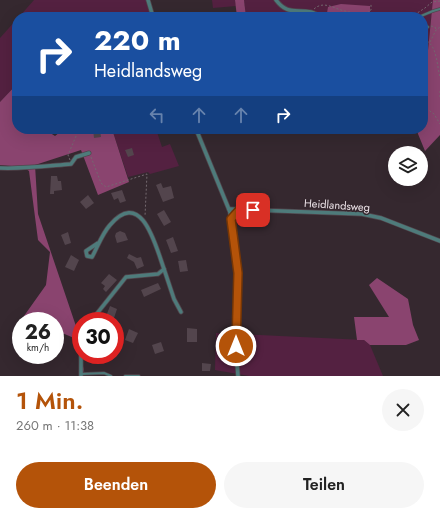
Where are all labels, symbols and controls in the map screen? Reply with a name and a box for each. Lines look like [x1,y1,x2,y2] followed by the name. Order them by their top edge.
[94,20,181,61] text: 220 m
[28,28,80,80] icon: right
[94,58,202,84] text: Heidlandsweg
[146,104,168,126] icon: left
[188,104,210,126] icon: ahead
[230,104,252,126] icon: ahead
[272,104,294,126] icon: right
[388,146,428,186] map controls
[388,146,428,186] button: layers
[236,193,270,227] pin
[303,195,371,215] street label: Heidlandsweg
[242,199,264,221] icon: arrive
[72,312,124,364] speed limit sign: 30
[25,318,51,347] text: 26
[215,325,257,367] position arrow
[27,340,49,355] text: km/h
[16,383,83,418] text: 1 Min.
[382,389,424,431] button: close
[16,416,94,435] text: 260 m · 11:38
[16,462,216,508] button: Beenden
[224,462,424,508] button: Teilen

